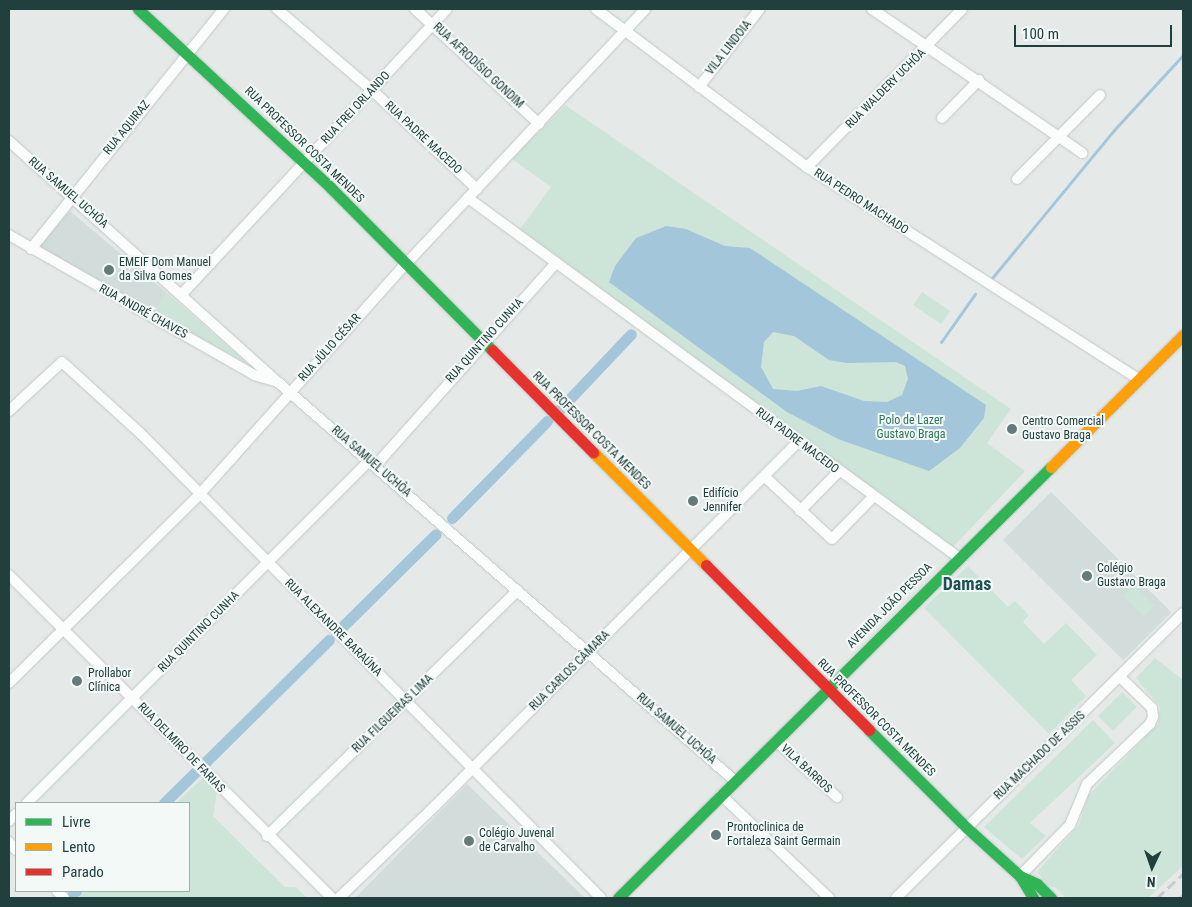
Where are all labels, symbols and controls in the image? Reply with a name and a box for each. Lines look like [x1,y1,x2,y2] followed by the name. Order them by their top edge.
[1017,15,1174,47] scale bar
[703,18,755,78] street label: VILA LINDOIA
[430,20,526,112] street label: RUA AFRODÍSIO GONDIM
[1022,25,1059,43] text: 100 m
[843,46,929,132] street label: RUA WALDERY UCHÔA
[319,69,393,147] street label: RUA FREI ORLANDO
[241,84,367,206] street label: RUA PROFESSOR COSTA MENDES
[101,98,153,158] street label: RUA AQUIRAZ
[381,99,465,177] street label: RUA PADRE MACEDO
[25,154,111,232] street label: RUA SAMUEL UCHÔA
[811,166,911,238] street label: RUA PEDRO MACHADO
[119,256,211,284] place label: EMEIF Dom Manuel da Silva Gomes
[103,264,115,276] marker: EMEIF Dom Manuel da Silva Gomes
[96,282,190,342] street label: RUA ANDRÉ CHAVES
[443,296,527,386] street label: RUA QUINTINO CUNHA
[296,311,364,385] street label: RUA JÚLIO CÉSAR
[529,369,653,493] street label: RUA PROFESSOR COSTA MENDES
[753,405,841,477] street label: RUA PADRE MACEDO
[877,414,945,442] park label: Polo de Lazer Gustavo Braga
[1022,415,1104,443] place label: Centro Comercial Gustavo Braga
[328,423,414,501] street label: RUA SAMUEL UCHÔA
[1006,423,1018,435] marker: Centro Comercial Gustavo Braga
[703,487,742,515] place label: Edifício Jennifer
[687,495,699,507] marker: Edifício Jennifer
[844,560,936,652] street label: AVENIDA JOÃO PESSOA
[1097,562,1166,590] place label: Colégio Gustavo Braga
[1081,570,1093,582] marker: Colégio Gustavo Braga
[943,573,991,595] district label: Damas
[281,576,385,680] street label: RUA ALEXANDRE BARAÚNA
[155,588,243,676] street label: RUA QUINTINO CUNHA
[527,628,613,714] street label: RUA CARLOS CÂMARA
[814,656,938,780] street label: RUA PROFESSOR COSTA MENDES
[88,667,131,695] place label: Prollabor Clínica
[350,672,436,756] street label: RUA FILGUEIRAS LIMA
[70,674,84,688] marker: Prollabor Clínica
[633,690,719,768] street label: RUA SAMUEL UCHÔA
[134,700,228,796] street label: RUA DELMIRO DE FARIAS
[992,709,1088,803] street label: RUA MACHADO DE ASSIS
[777,742,835,796] street label: VILA BARROS
[15,802,190,892] legend
[62,813,90,831] text: Livre
[727,821,841,849] place label: Prontoclinica de Fortaleza Saint Germain
[479,827,554,855] place label: Colégio Juvenal de Carvalho
[709,828,723,842] marker: Prontoclinica de Fortaleza Saint Germain
[463,835,475,847] marker: Colégio Juvenal de Carvalho
[62,838,95,856] text: Lento
[1127,842,1177,892] north arrow
[62,863,104,881] text: Parado
[1147,874,1156,890] text: N

